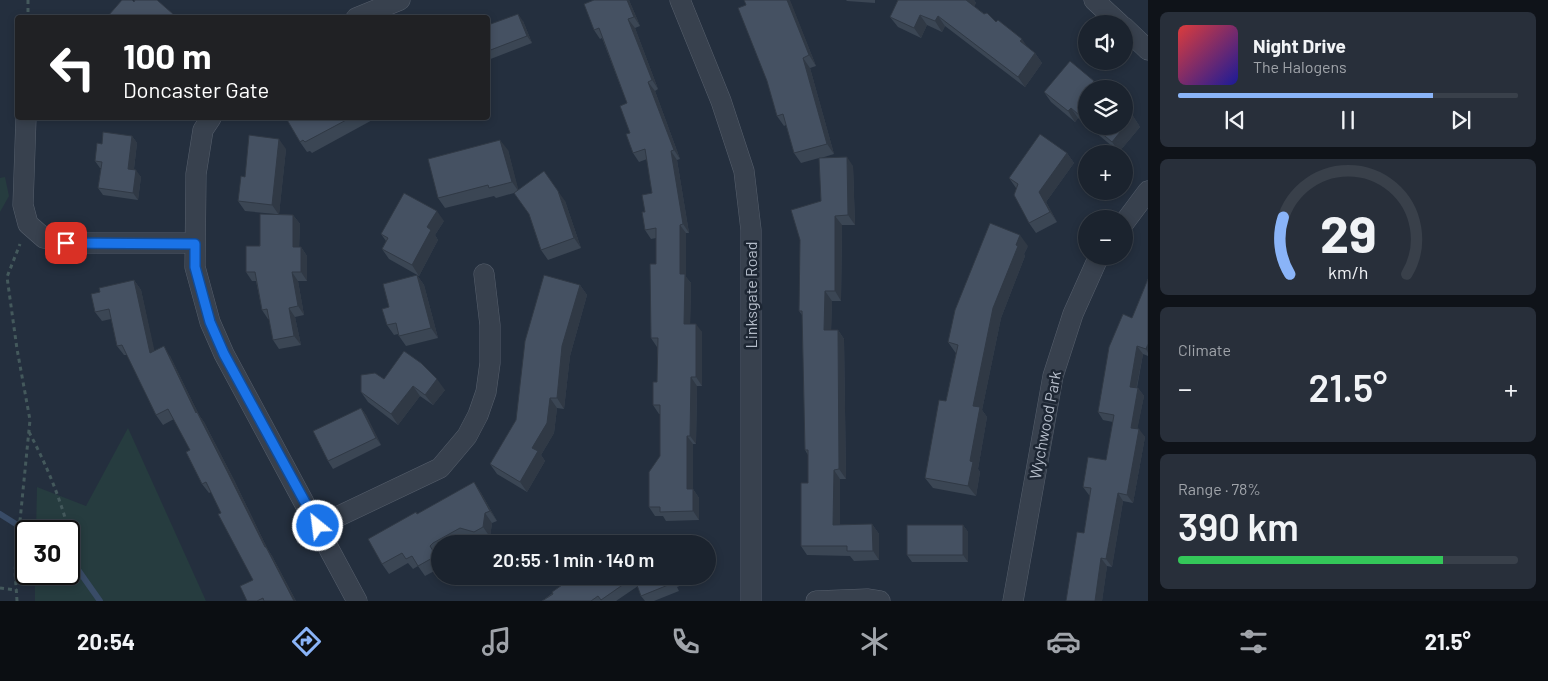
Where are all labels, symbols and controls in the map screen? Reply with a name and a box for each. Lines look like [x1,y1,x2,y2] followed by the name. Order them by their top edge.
[1078,15,1133,265] map controls
[1078,15,1133,70] button: sound
[123,34,212,76] text: 100 m
[1253,34,1346,57] text: Night Drive
[40,35,105,100] icon: left
[1253,57,1347,76] text: The Halogens
[123,76,269,102] text: Doncaster Gate
[1078,80,1133,135] button: layers
[1221,106,1249,134] icon: previous
[1334,106,1362,134] icon: pause
[1447,106,1475,134] icon: next
[1078,145,1133,200] button: +
[1320,201,1376,263] text: 29
[1078,210,1133,265] button: −
[45,222,87,264] pin
[52,229,80,257] icon: arrive
[741,242,760,348] street label: Linksgate Road
[1328,261,1368,283] text: km/h
[1178,340,1231,359] text: Climate
[1309,364,1387,410] text: 21.5°
[1025,369,1064,481] street label: Wychwood Park
[1178,371,1192,405] text: −
[1504,371,1518,405] text: +
[1178,479,1261,498] text: Range · 78%
[291,499,343,551] position arrow
[1178,503,1299,549] text: 390 km
[15,520,80,585] speed limit sign: 30
[493,548,654,571] text: 20:55 · 1 min · 140 m
[289,624,324,659] icon: directions
[479,624,514,659] icon: music
[668,624,703,659] icon: phone
[857,624,892,659] icon: climate
[1046,624,1081,659] icon: car
[1236,624,1271,659] icon: filters
[77,628,135,654] text: 20:54
[1425,628,1471,654] text: 21.5°

